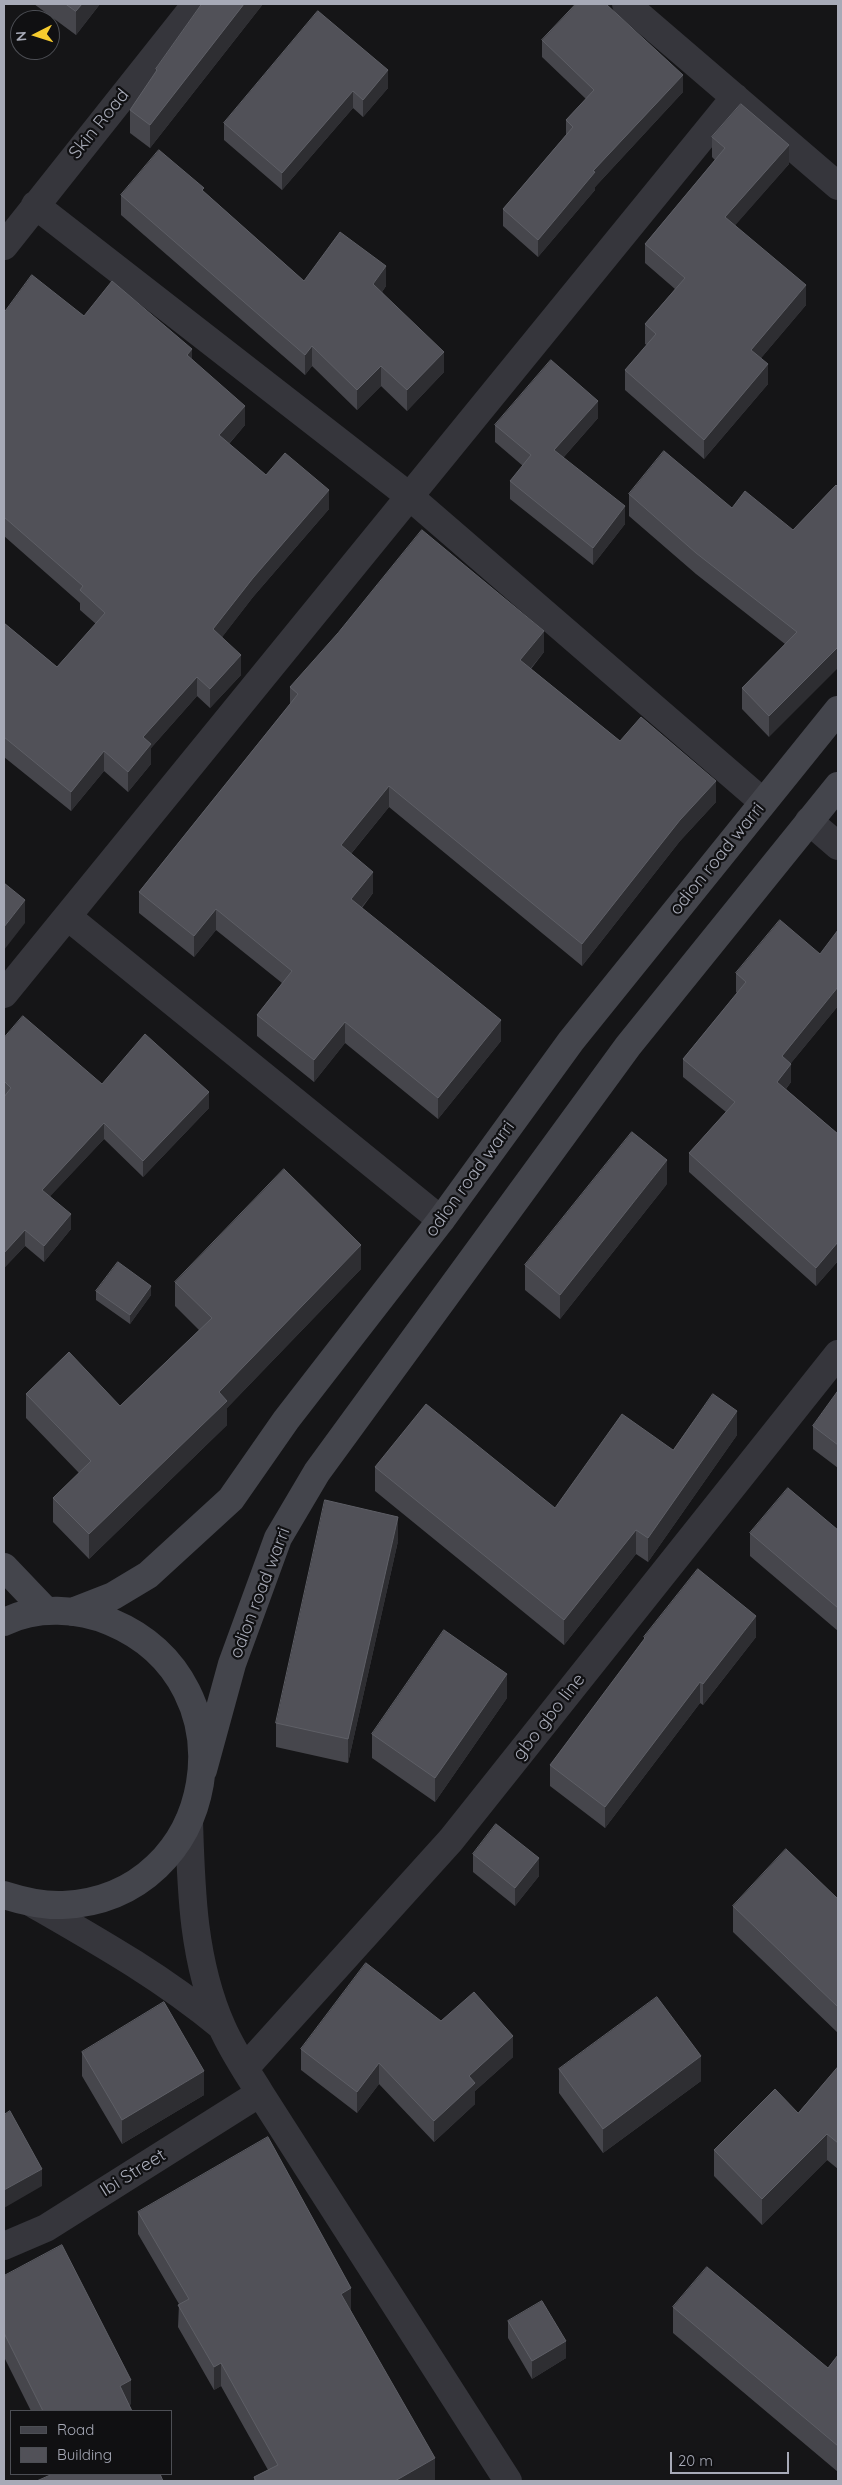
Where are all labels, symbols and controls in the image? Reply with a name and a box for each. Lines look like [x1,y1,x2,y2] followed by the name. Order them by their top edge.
[10,10,60,60] north arrow
[12,30,30,42] text: N
[64,85,134,163] street label: Skin Road
[665,799,769,919] street label: odion road warri
[421,1117,519,1241] street label: odion road warri
[225,1525,295,1661] street label: odion road warri
[508,1669,590,1765] street label: gbo gbo line
[96,2144,170,2202] street label: Ibi Street
[10,2410,172,2475] legend
[57,2420,94,2439] text: Road
[672,2442,791,2474] scale bar
[57,2445,112,2464] text: Building
[678,2451,713,2470] text: 20 m

